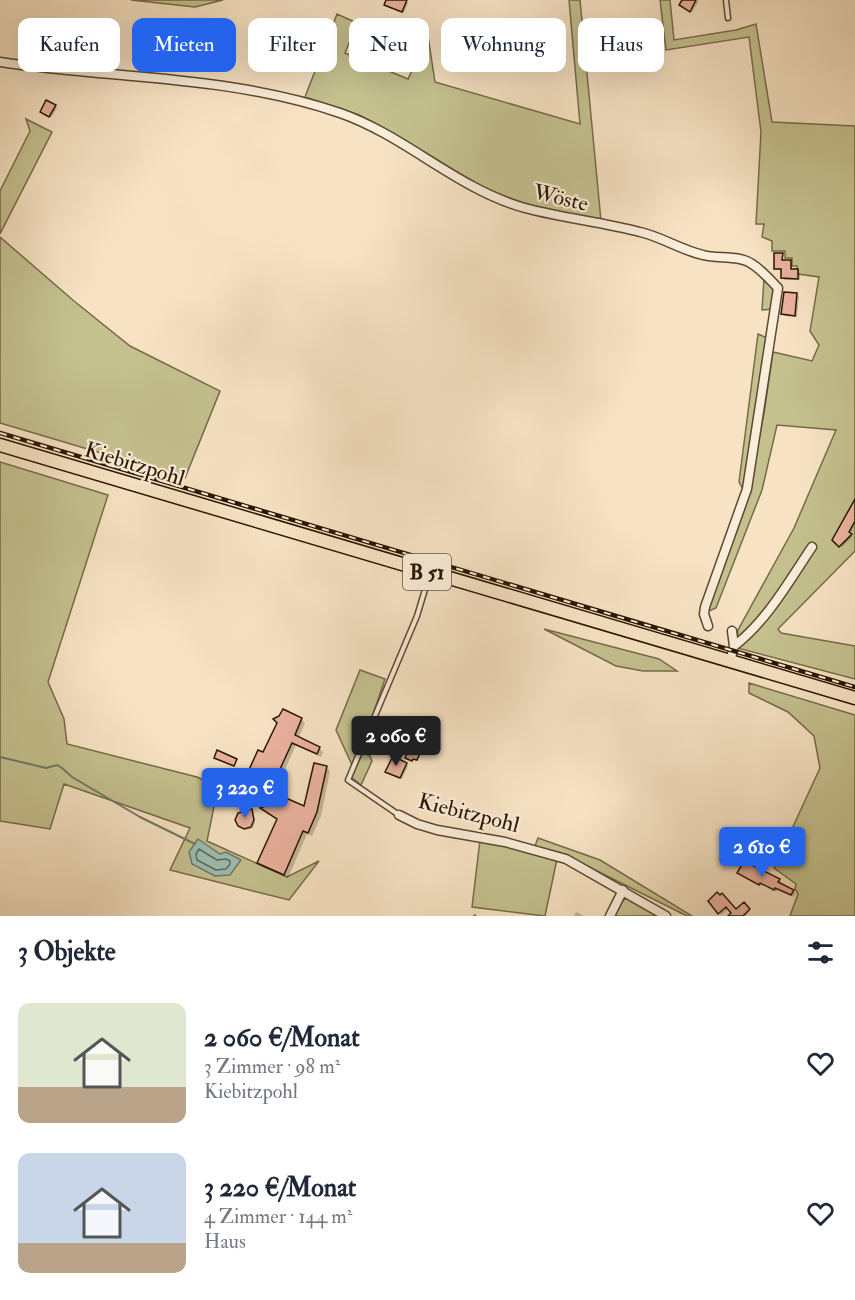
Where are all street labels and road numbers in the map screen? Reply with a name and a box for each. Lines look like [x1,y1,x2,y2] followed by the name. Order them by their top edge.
[530,178,591,218] street label: Wöste
[81,435,189,494] street label: Kiebitzpohl
[403,554,451,590] road number: B 51
[415,787,523,840] street label: Kiebitzpohl

